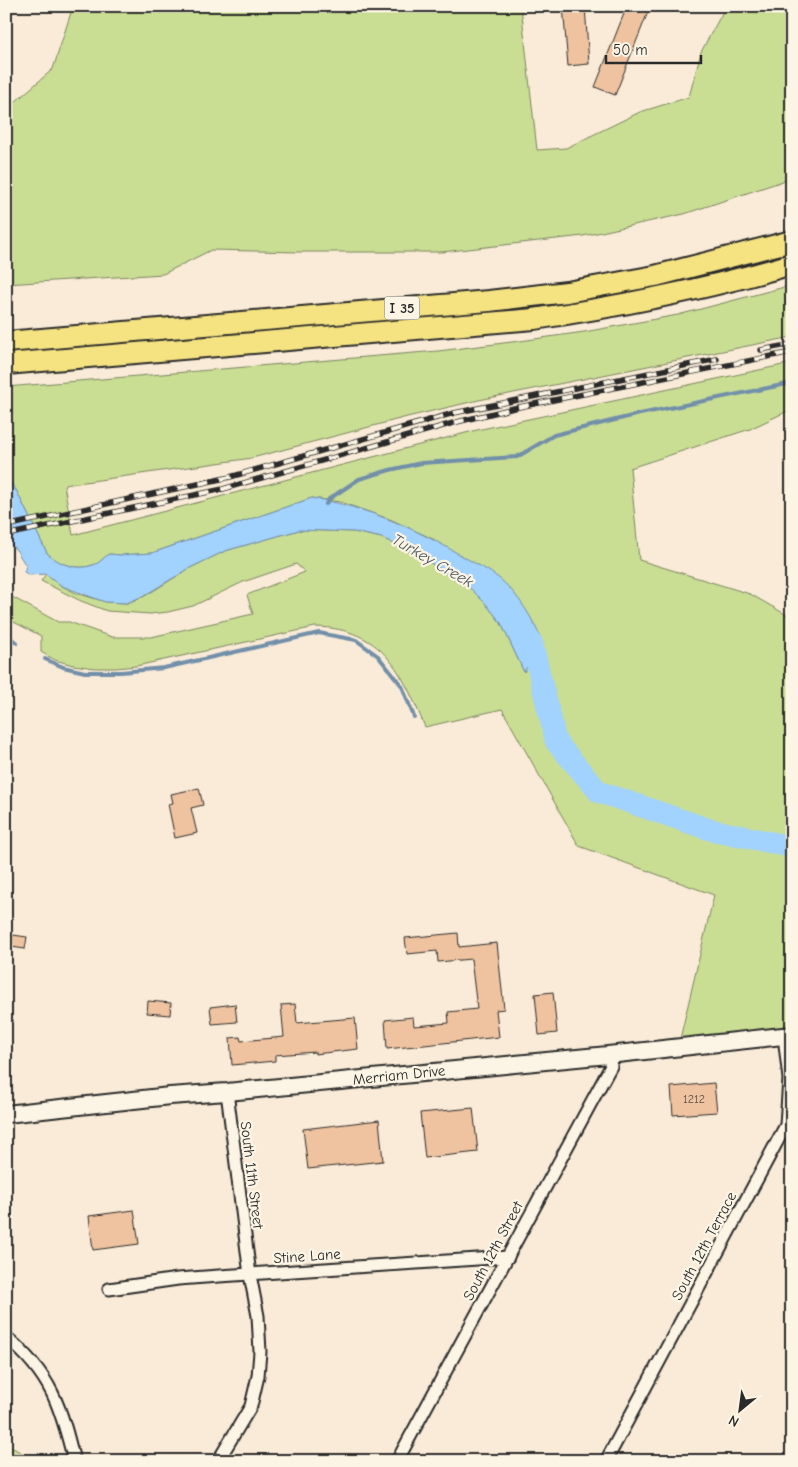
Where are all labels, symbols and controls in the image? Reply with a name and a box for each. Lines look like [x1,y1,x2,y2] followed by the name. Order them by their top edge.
[606,32,700,64] scale bar
[613,41,648,59] text: 50 m
[384,296,420,320] road number: I 35
[389,530,477,591] water label: Turkey Creek
[352,1061,447,1089] street label: Merriam Drive
[683,1092,705,1106] house number: 1212
[236,1120,268,1230] street label: South 11th Street
[668,1188,740,1303] street label: South 12th Terrace
[459,1198,527,1304] street label: South 12th Street
[273,1245,342,1267] street label: Stine Lane
[716,1384,766,1434] north arrow
[726,1411,742,1431] text: N

